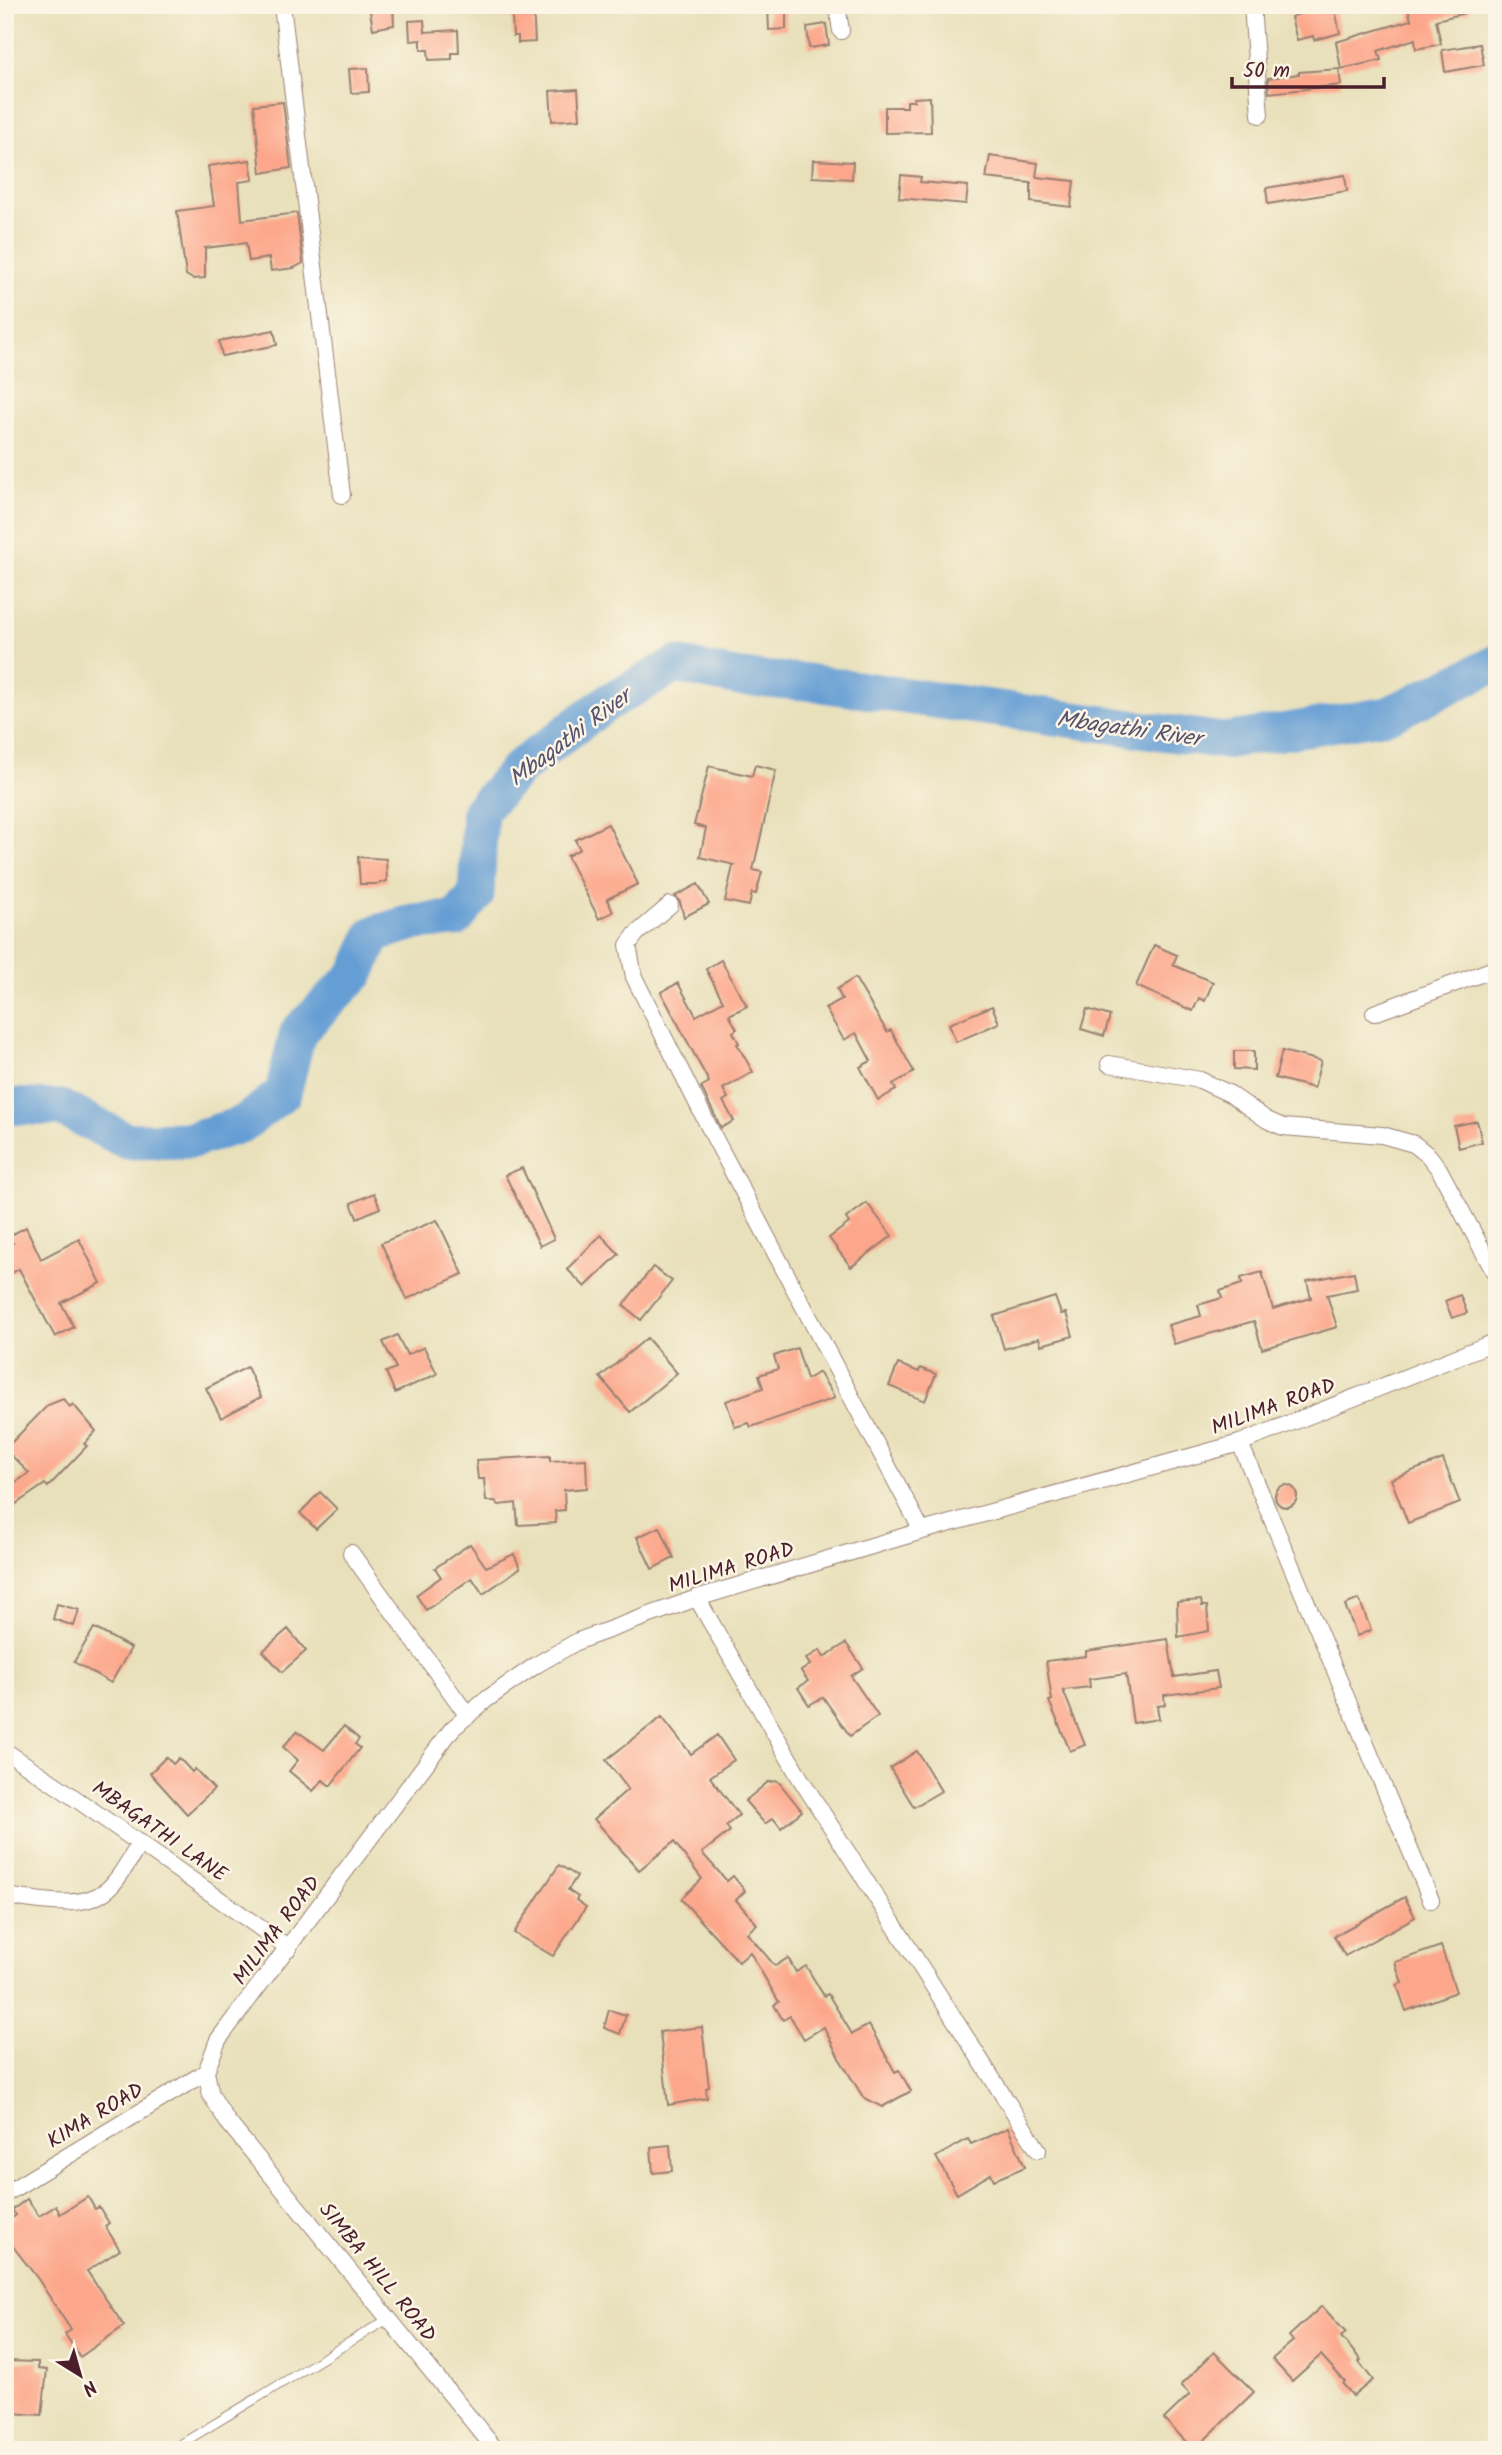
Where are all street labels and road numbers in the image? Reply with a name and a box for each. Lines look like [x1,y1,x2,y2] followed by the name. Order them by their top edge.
[1207,1370,1340,1445] street label: MILIMA ROAD
[664,1534,799,1603] street label: MILIMA ROAD
[84,1773,234,1892] street label: MBAGATHI LANE
[225,1869,330,1993] street label: MILIMA ROAD
[41,2074,151,2158] street label: KIMA ROAD
[310,2196,444,2350] street label: SIMBA HILL ROAD

